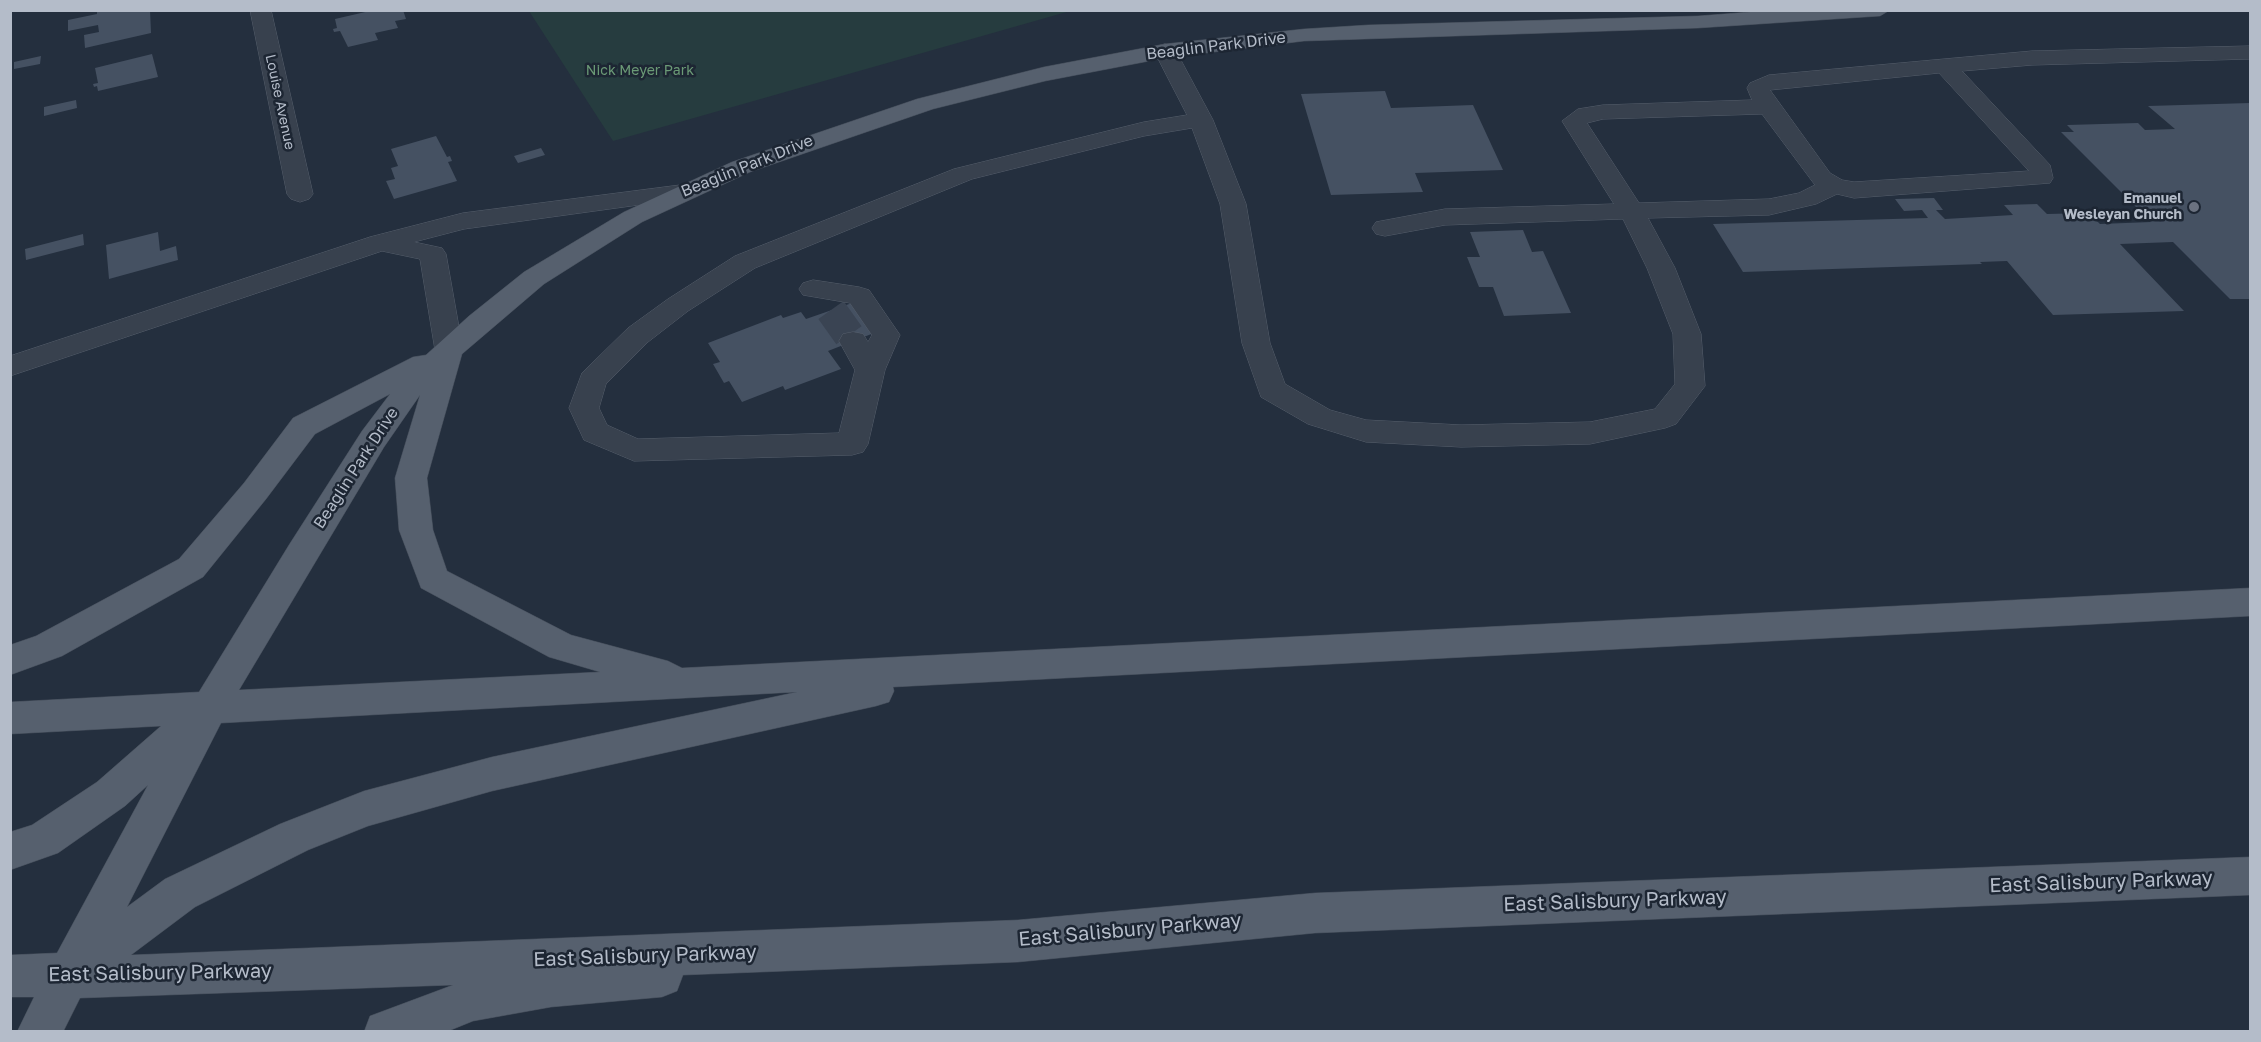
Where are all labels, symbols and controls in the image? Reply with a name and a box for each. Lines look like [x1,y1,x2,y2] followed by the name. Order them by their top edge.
[1145,28,1287,64] street label: Beaglin Park Drive
[262,53,298,151] street label: Louise Avenue
[586,63,694,79] park label: Nick Meyer Park
[678,131,816,201] street label: Beaglin Park Drive
[2063,191,2182,224] place label: Emanuel Wesleyan Church
[2187,200,2201,214] marker: Emanuel Wesleyan Church
[310,404,402,532] street label: Beaglin Park Drive
[1989,866,2213,898] street label: East Salisbury Parkway
[1503,885,1727,917] street label: East Salisbury Parkway
[1017,908,1243,952] street label: East Salisbury Parkway
[533,940,757,972] street label: East Salisbury Parkway
[48,959,272,987] street label: East Salisbury Parkway

